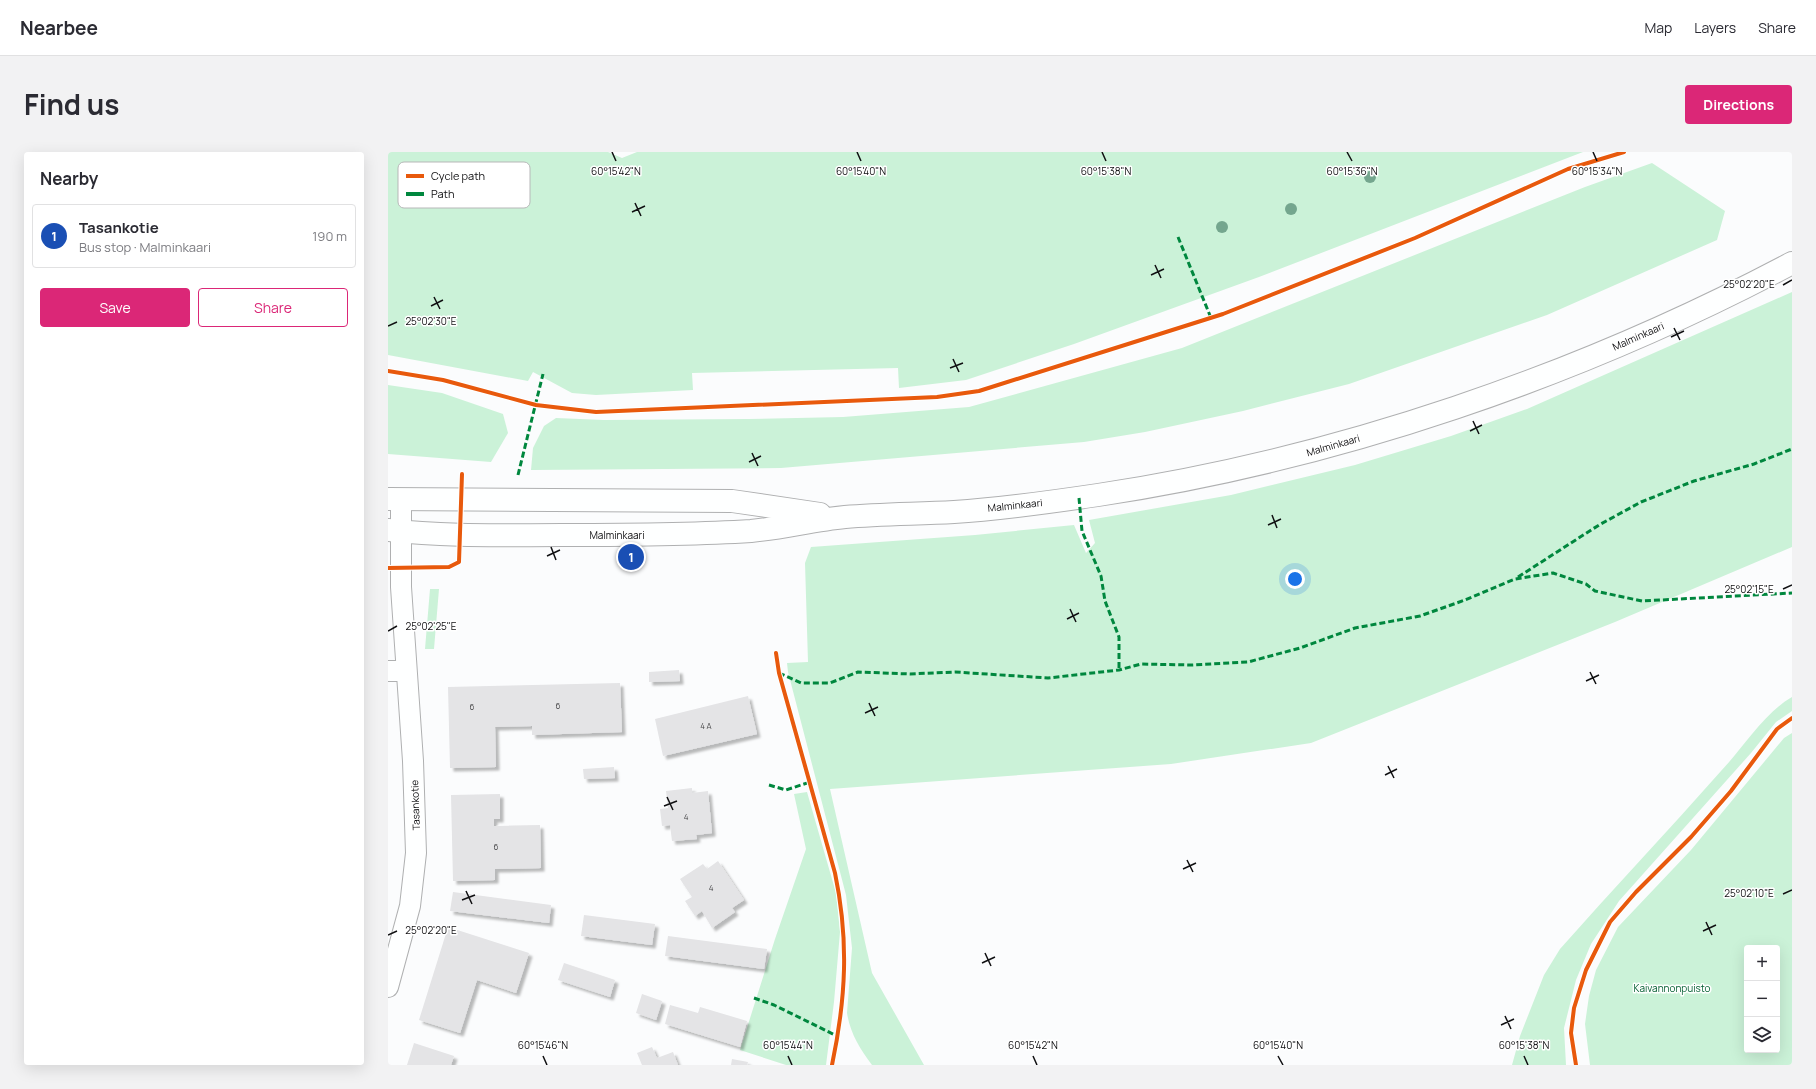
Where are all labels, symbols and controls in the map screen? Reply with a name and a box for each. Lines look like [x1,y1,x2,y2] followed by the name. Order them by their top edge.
[20,15,98,41] text: Nearbee
[1644,18,1672,37] text: Map
[1694,18,1736,37] text: Layers
[1758,18,1796,37] text: Share
[24,85,119,123] text: Find us
[1685,85,1792,124] button: Directions
[398,162,530,208] legend
[591,164,641,178] text: 60°15'42"N
[836,164,886,178] text: 60°15'40"N
[1081,164,1132,178] text: 60°15'38"N
[1326,164,1378,178] text: 60°15'36"N
[1572,164,1622,178] text: 60°15'34"N
[40,167,98,190] text: Nearby
[431,168,485,183] text: Cycle path
[431,186,454,201] text: Path
[79,217,159,238] text: Tasankotie
[51,227,57,245] text: 1
[312,227,347,245] text: 190 m
[79,238,211,256] text: Bus stop · Malminkaari
[1723,277,1775,291] text: 25°02'20"E
[40,288,190,327] button: Save
[198,288,348,327] button: Share
[405,314,457,328] text: 25°02'30"E
[1610,318,1666,354] street label: Malminkaari
[1305,431,1361,459] street label: Malminkaari
[987,495,1043,515] street label: Malminkaari
[589,528,645,542] street label: Malminkaari
[618,542,644,572] pin: 1
[1285,569,1305,589] your location
[1724,582,1774,596] text: 25°02'15"E
[405,619,457,633] text: 25°02'25"E
[556,700,561,711] house number: 6
[470,701,475,712] house number: 6
[700,720,712,731] house number: 4 A
[407,779,423,830] street label: Tasankotie
[684,811,689,822] house number: 4
[494,841,499,852] house number: 6
[709,882,714,893] house number: 4
[1724,886,1774,900] text: 25°02'10"E
[405,923,457,937] text: 25°02'20"E
[1744,945,1780,1053] map controls
[1744,945,1780,981] button: +
[1633,981,1711,995] park label: Kaivannonpuisto
[1744,981,1780,1017] button: −
[1744,1017,1780,1053] button: layers
[518,1038,568,1052] text: 60°15'46"N
[763,1038,813,1052] text: 60°15'44"N
[1008,1038,1058,1052] text: 60°15'42"N
[1253,1038,1303,1052] text: 60°15'40"N
[1499,1038,1550,1052] text: 60°15'38"N

